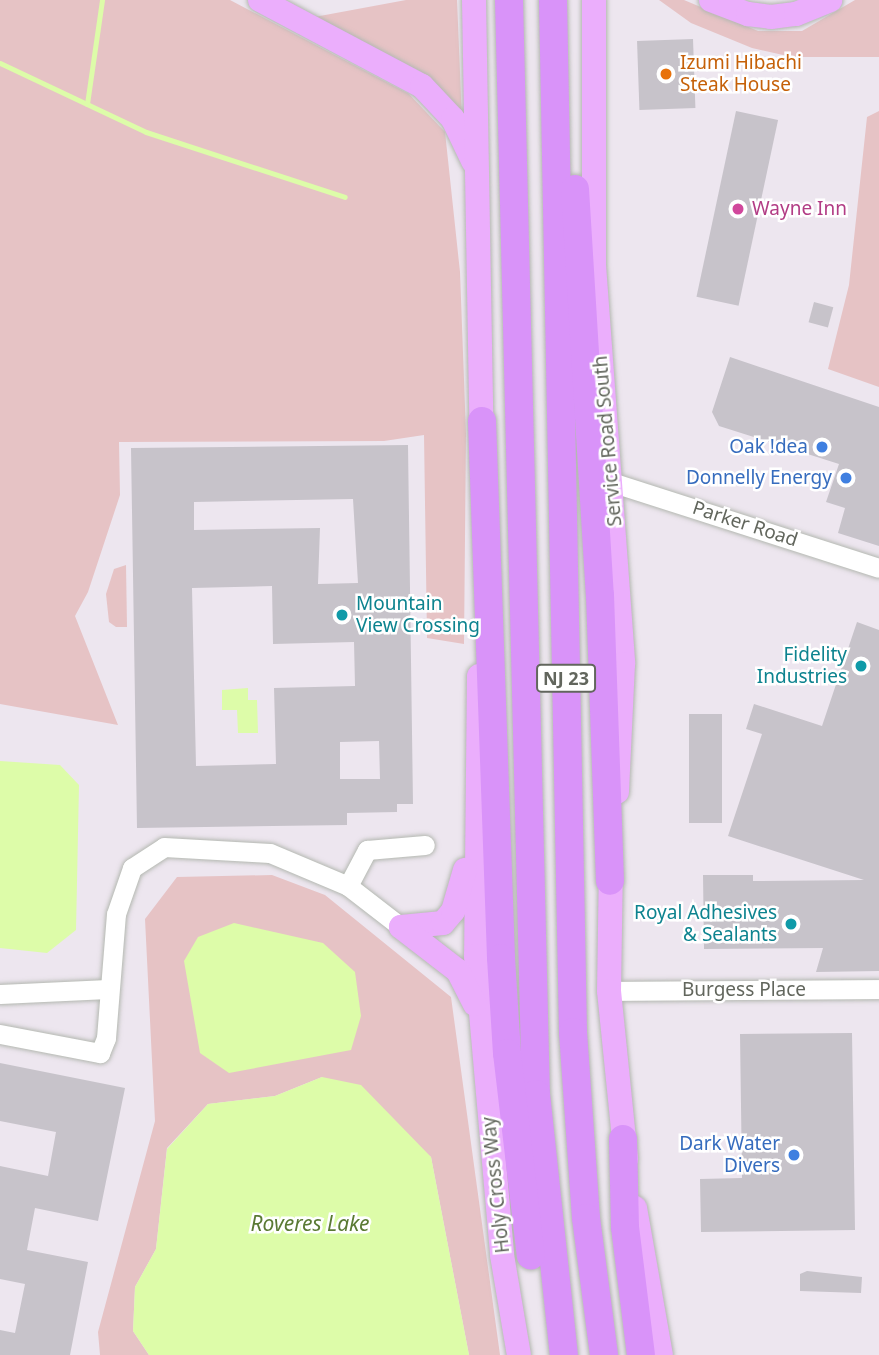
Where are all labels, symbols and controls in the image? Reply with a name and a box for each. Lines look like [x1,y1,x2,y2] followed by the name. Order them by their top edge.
[680,52,802,96] place label: Izumi Hibachi Steak House
[658,66,674,82] marker: Izumi Hibachi Steak House
[752,198,847,220] place label: Wayne Inn
[730,201,746,217] marker: Wayne Inn
[589,355,627,527] street label: Service Road South
[729,436,808,458] place label: Oak !dea
[814,439,830,455] marker: Oak !dea
[686,467,832,489] place label: Donnelly Energy
[838,470,854,486] marker: Donnelly Energy
[689,496,801,552] street label: Parker Road
[356,593,480,637] place label: Mountain View Crossing
[334,607,350,623] marker: Mountain View Crossing
[757,644,847,688] place label: Fidelity Industries
[853,658,869,674] marker: Fidelity Industries
[534,664,598,692] road number: NJ 23
[634,902,777,946] place label: Royal Adhesives & Sealants
[783,916,799,932] marker: Royal Adhesives & Sealants
[682,979,806,1001] street label: Burgess Place
[478,1116,514,1254] street label: Holy Cross Way
[679,1133,780,1177] place label: Dark Water Divers
[786,1147,802,1163] marker: Dark Water Divers
[250,1210,370,1236] water label: Roveres Lake

